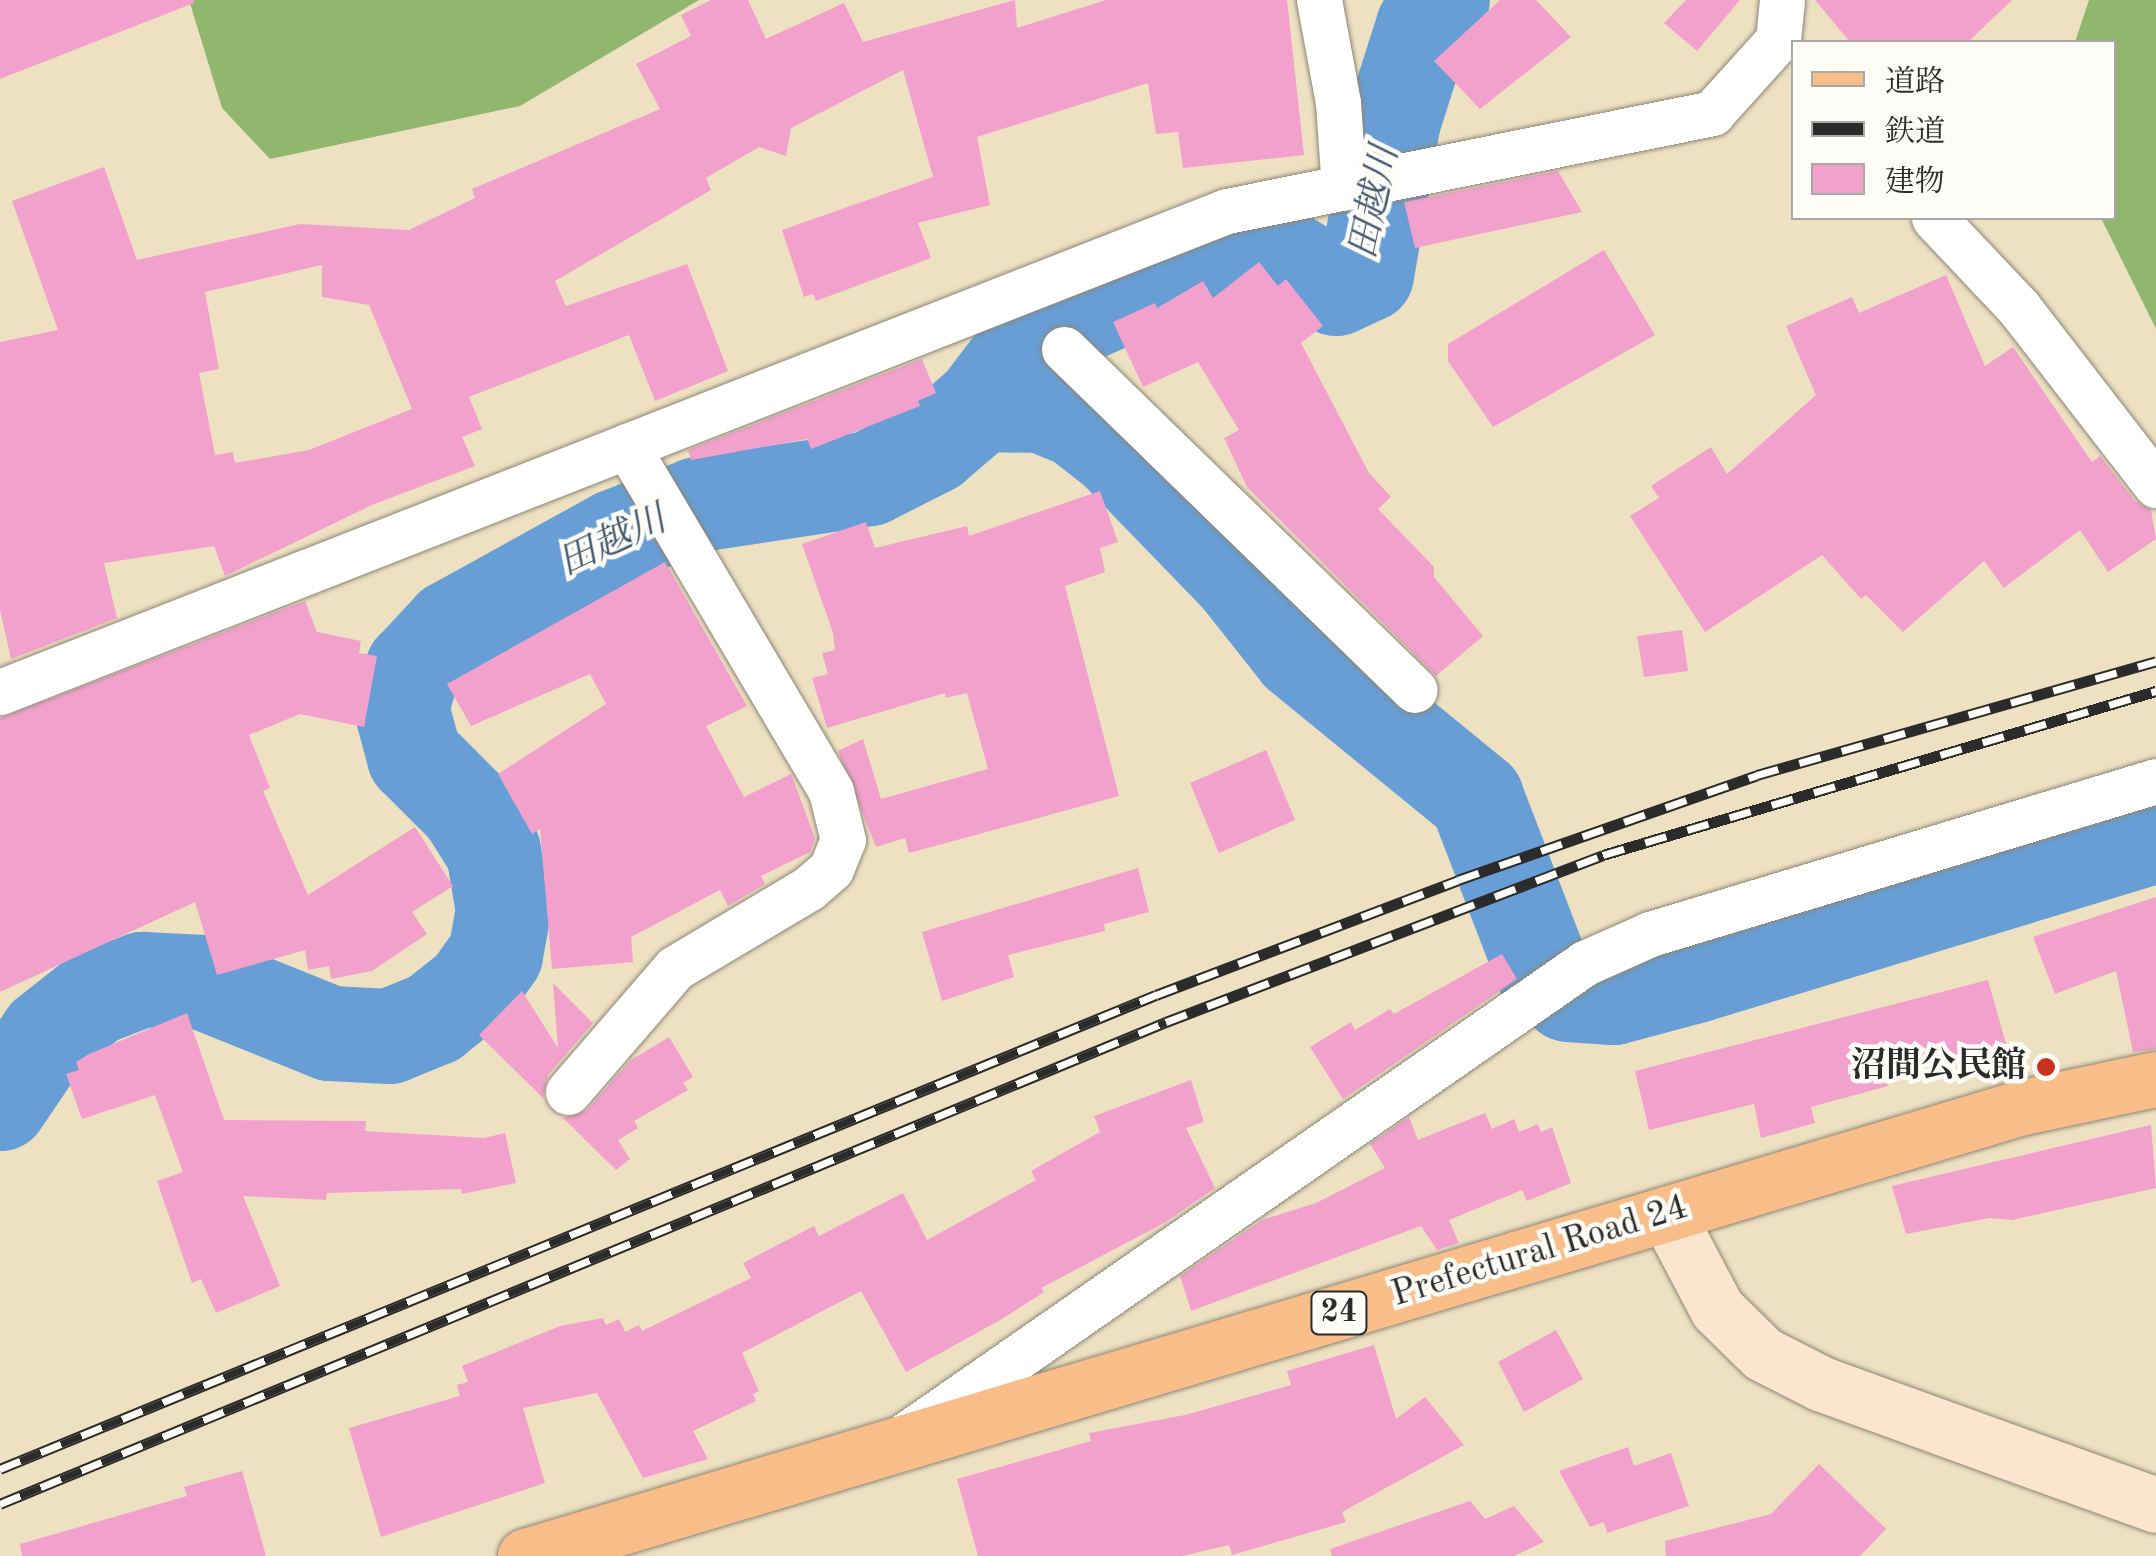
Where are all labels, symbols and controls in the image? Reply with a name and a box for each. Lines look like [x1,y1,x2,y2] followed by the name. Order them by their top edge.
[1791,40,2116,220] legend
[1885,68,1945,98] text: 道路
[1885,118,1945,148] text: 鉄道
[1342,143,1410,263] water label: 田越川
[1885,168,1945,198] text: 建物
[552,498,674,588] water label: 田越川
[1851,1046,2026,1088] place label: 沼間公民館
[2035,1056,2057,1078] marker: 沼間公民館
[1387,1187,1693,1317] street label: Prefectural Road 24
[1309,1286,1369,1340] road number: 24

